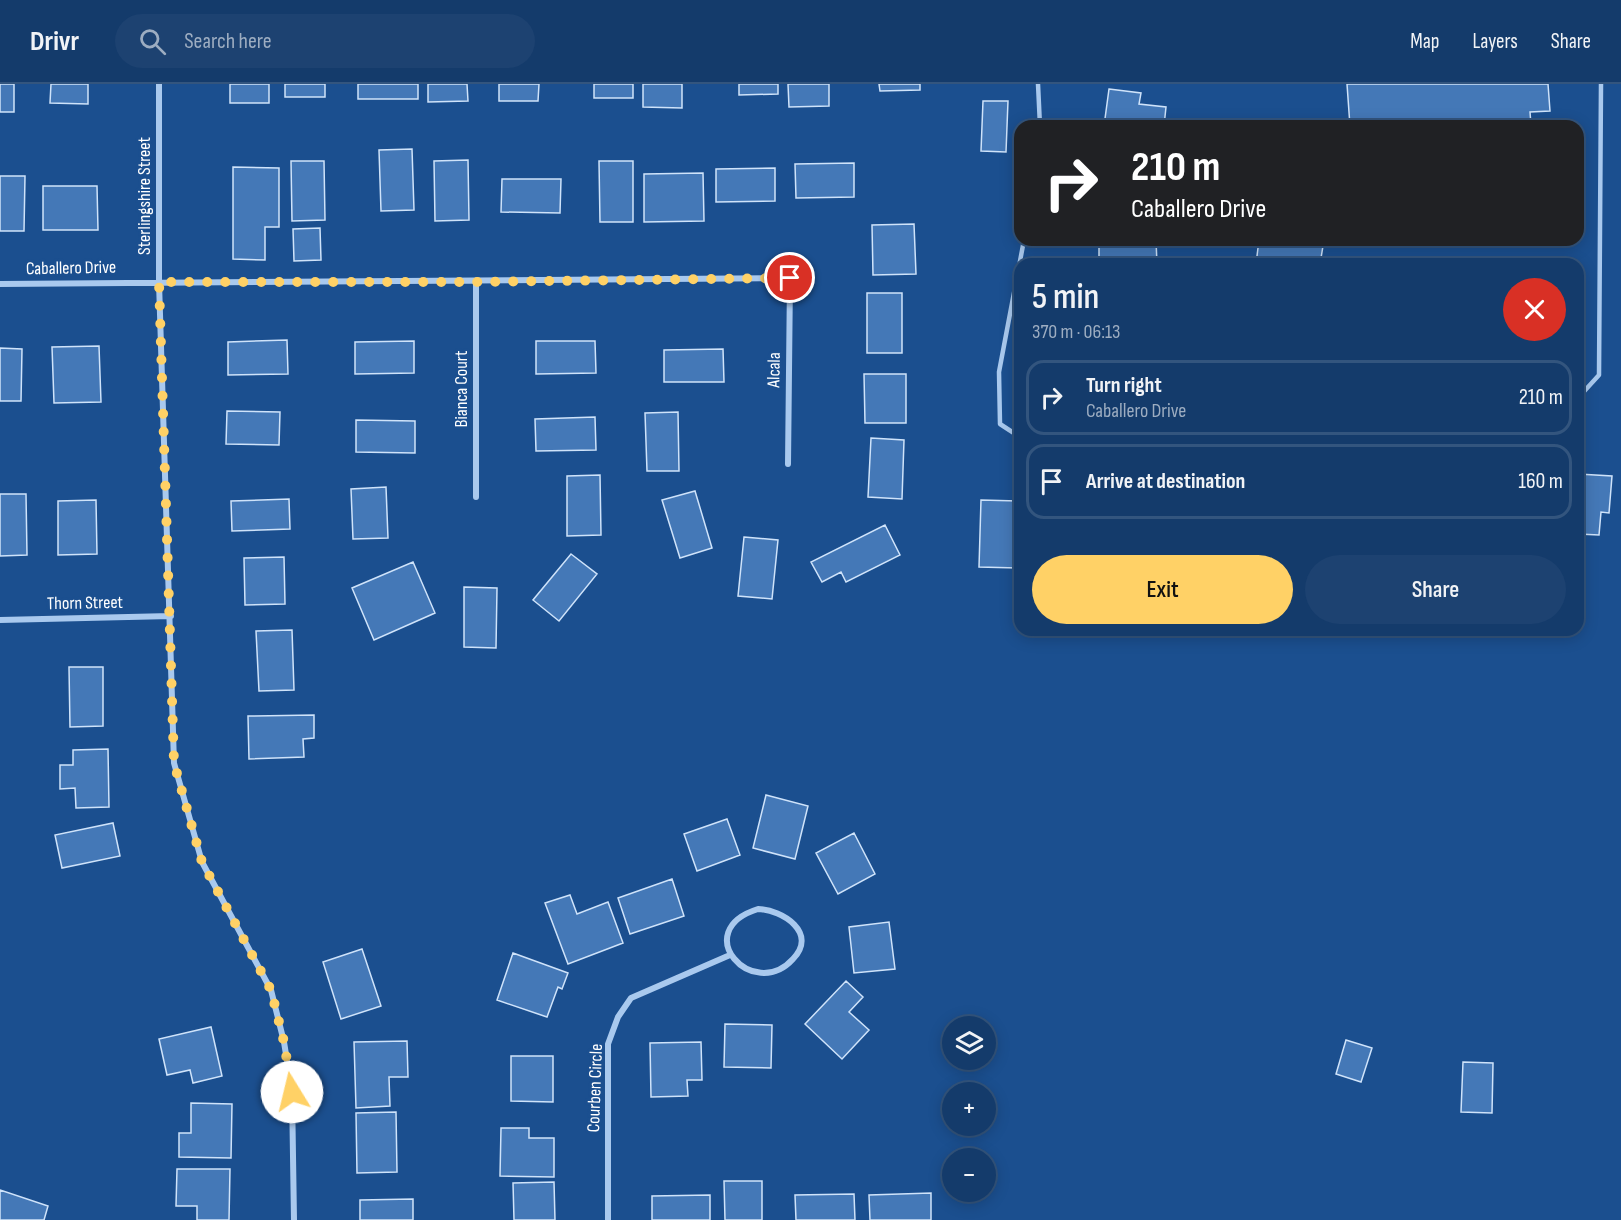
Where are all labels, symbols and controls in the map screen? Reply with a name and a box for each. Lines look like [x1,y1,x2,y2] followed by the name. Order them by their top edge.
[115,14,535,68] search box
[30,25,79,58] text: Drivr
[136,25,169,58] icon: search
[184,28,272,55] text: Search here
[1410,29,1439,54] text: Map
[1472,29,1518,54] text: Layers
[1551,29,1591,54] text: Share
[134,137,155,255] street label: Sterlingshire Street
[1131,142,1220,193] text: 210 m
[1032,144,1110,222] icon: right
[1131,193,1266,225] text: Caballero Drive
[764,252,815,303] pin
[26,257,116,279] street label: Caballero Drive
[773,261,806,294] icon: arrive
[1032,276,1099,319] text: 5 min
[1503,278,1566,341] button: close
[1032,320,1120,344] text: 370 m · 06:13
[451,350,472,428] street label: Bianca Court
[763,352,785,389] street label: Alcala
[1086,372,1162,399] text: Turn right
[1035,381,1068,414] icon: right
[1519,384,1563,411] text: 210 m
[1086,399,1186,423] text: Caballero Drive
[1035,465,1068,498] icon: arrive
[1086,468,1245,495] text: Arrive at destination
[1518,468,1563,495] text: 160 m
[1032,555,1293,624] button: Exit
[1305,555,1566,624] button: Share
[47,592,124,614] street label: Thorn Street
[942,1016,996,1202] map controls
[942,1016,996,1070] button: layers
[583,1043,607,1133] street label: Courben Circle
[260,1060,324,1124] position arrow
[942,1082,996,1136] button: +
[942,1148,996,1202] button: −

